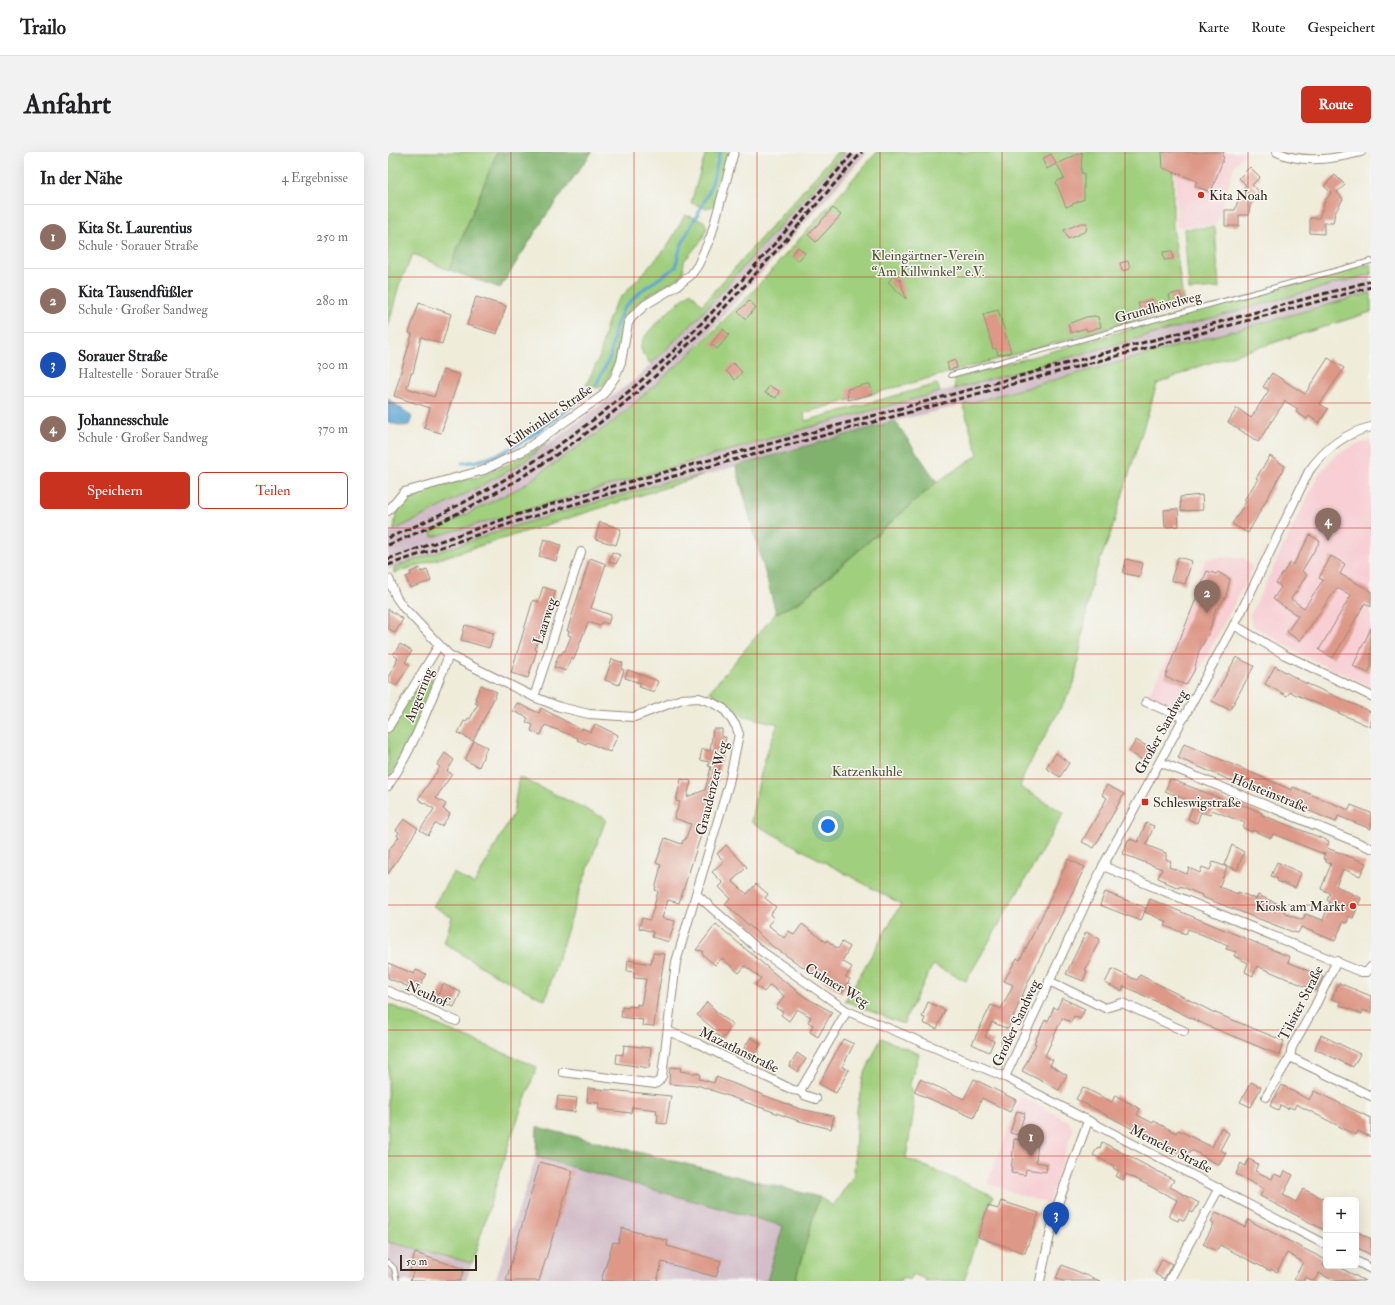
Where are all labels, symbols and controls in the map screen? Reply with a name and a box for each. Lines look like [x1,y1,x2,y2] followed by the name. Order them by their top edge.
[20,16,66,40] text: Trailo
[1198,19,1229,36] text: Karte
[1251,19,1285,36] text: Route
[1307,19,1375,36] text: Gespeichert
[1301,86,1371,123] button: Route
[24,87,111,122] text: Anfahrt
[40,168,122,189] text: In der Nähe
[281,170,348,186] text: 4 Ergebnisse
[1209,187,1268,204] place label: Kita Noah
[1196,190,1206,200] marker: Kita Noah
[78,219,192,238] text: Kita St. Laurentius
[51,229,55,245] text: 1
[316,229,348,245] text: 250 m
[78,238,198,254] text: Schule · Sorauer Straße
[871,247,985,280] park label: Kleingärtner-Verein “Am Killwinkel” e.V.
[78,283,193,302] text: Kita Tausendfüßler
[1113,287,1204,327] street label: Grundhövelweg
[50,293,56,309] text: 2
[316,293,348,309] text: 280 m
[78,302,208,318] text: Schule · Großer Sandweg
[78,347,167,366] text: Sorauer Straße
[51,357,56,373] text: 3
[317,357,348,373] text: 300 m
[78,366,219,382] text: Haltestelle · Sorauer Straße
[502,381,596,451] street label: Killwinkler Straße
[78,411,169,430] text: Johannesschule
[49,421,57,437] text: 4
[318,421,348,437] text: 370 m
[78,430,208,446] text: Schule · Großer Sandweg
[40,472,190,509] button: Speichern
[198,472,348,509] button: Teilen
[1315,508,1341,541] pin: 4
[1194,580,1220,613] pin: 2
[529,594,561,647] street label: Laarweg
[400,664,438,726] street label: Angerring
[1131,686,1192,777] street label: Großer Sandweg
[692,738,732,837] street label: Graudenzer Weg
[832,763,902,780] park label: Katzenkuhle
[1229,770,1311,816] street label: Holsteinstraße
[1153,794,1241,811] place label: Schleswigstraße
[1140,797,1150,807] marker: Schleswigstraße
[818,816,838,836] your location
[1255,898,1345,915] place label: Kiosk am Markt
[1348,901,1358,911] marker: Kiosk am Markt
[802,959,873,1011] street label: Culmer Weg
[1275,963,1327,1043] street label: Tilsiter Straße
[988,976,1044,1069] street label: Großer Sandweg
[403,977,453,1012] street label: Neuhof
[696,1023,782,1077] street label: Mazatlanstraße
[1127,1121,1215,1177] street label: Memeler Straße
[1018,1124,1044,1157] pin: 1
[1323,1197,1359,1269] map controls
[1323,1197,1359,1233] button: +
[1043,1202,1069,1235] pin: 3
[1323,1233,1359,1269] button: −
[400,1253,477,1272] scale bar
[406,1255,427,1268] text: 50 m

